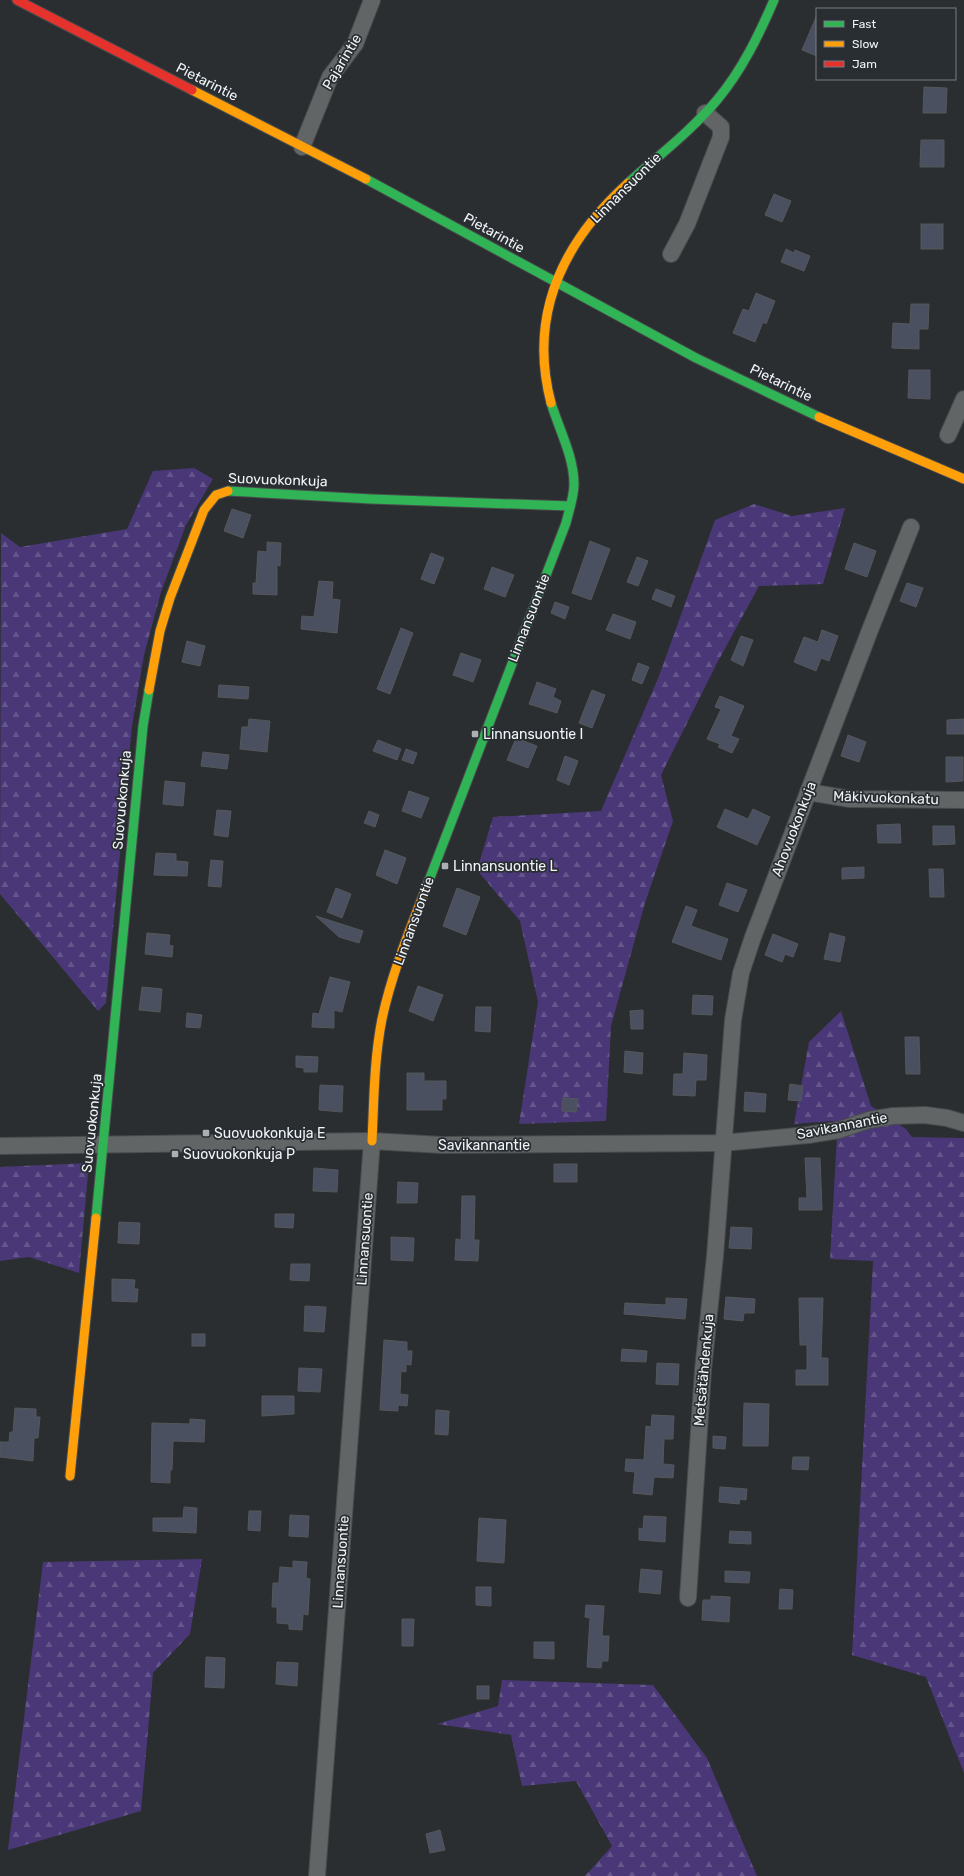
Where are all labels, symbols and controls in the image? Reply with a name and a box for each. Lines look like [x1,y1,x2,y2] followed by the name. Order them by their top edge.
[816,8,956,80] legend
[852,17,876,31] text: Fast
[319,31,365,93] street label: Pajarintie
[852,37,879,51] text: Slow
[852,57,877,71] text: Jam
[173,59,241,105] street label: Pietarintie
[587,149,665,227] street label: Linnansuontie
[461,209,528,257] street label: Pietarintie
[747,361,815,405] street label: Pietarintie
[228,470,328,490] street label: Suovuokonkuja
[504,571,554,665] street label: Linnansuontie
[483,726,583,743] place label: Linnansuontie I
[470,729,480,739] marker: Linnansuontie I
[109,750,135,850] street label: Suovuokonkuja
[768,779,820,879] street label: Ahovuokonkuja
[833,788,939,808] street label: Mäkivuokonkatu
[453,858,558,875] place label: Linnansuontie L
[440,861,450,871] marker: Linnansuontie L
[390,874,438,968] street label: Linnansuontie
[78,1073,106,1173] street label: Suovuokonkuja
[795,1109,889,1143] street label: Savikannantie
[214,1125,325,1142] place label: Suovuokonkuja E
[201,1128,211,1138] marker: Suovuokonkuja E
[438,1137,530,1154] street label: Savikannantie
[183,1146,295,1163] place label: Suovuokonkuja P
[170,1149,180,1159] marker: Suovuokonkuja P
[353,1192,377,1286] street label: Linnansuontie
[691,1313,717,1427] street label: Metsätähdenkuja
[329,1515,353,1609] street label: Linnansuontie

